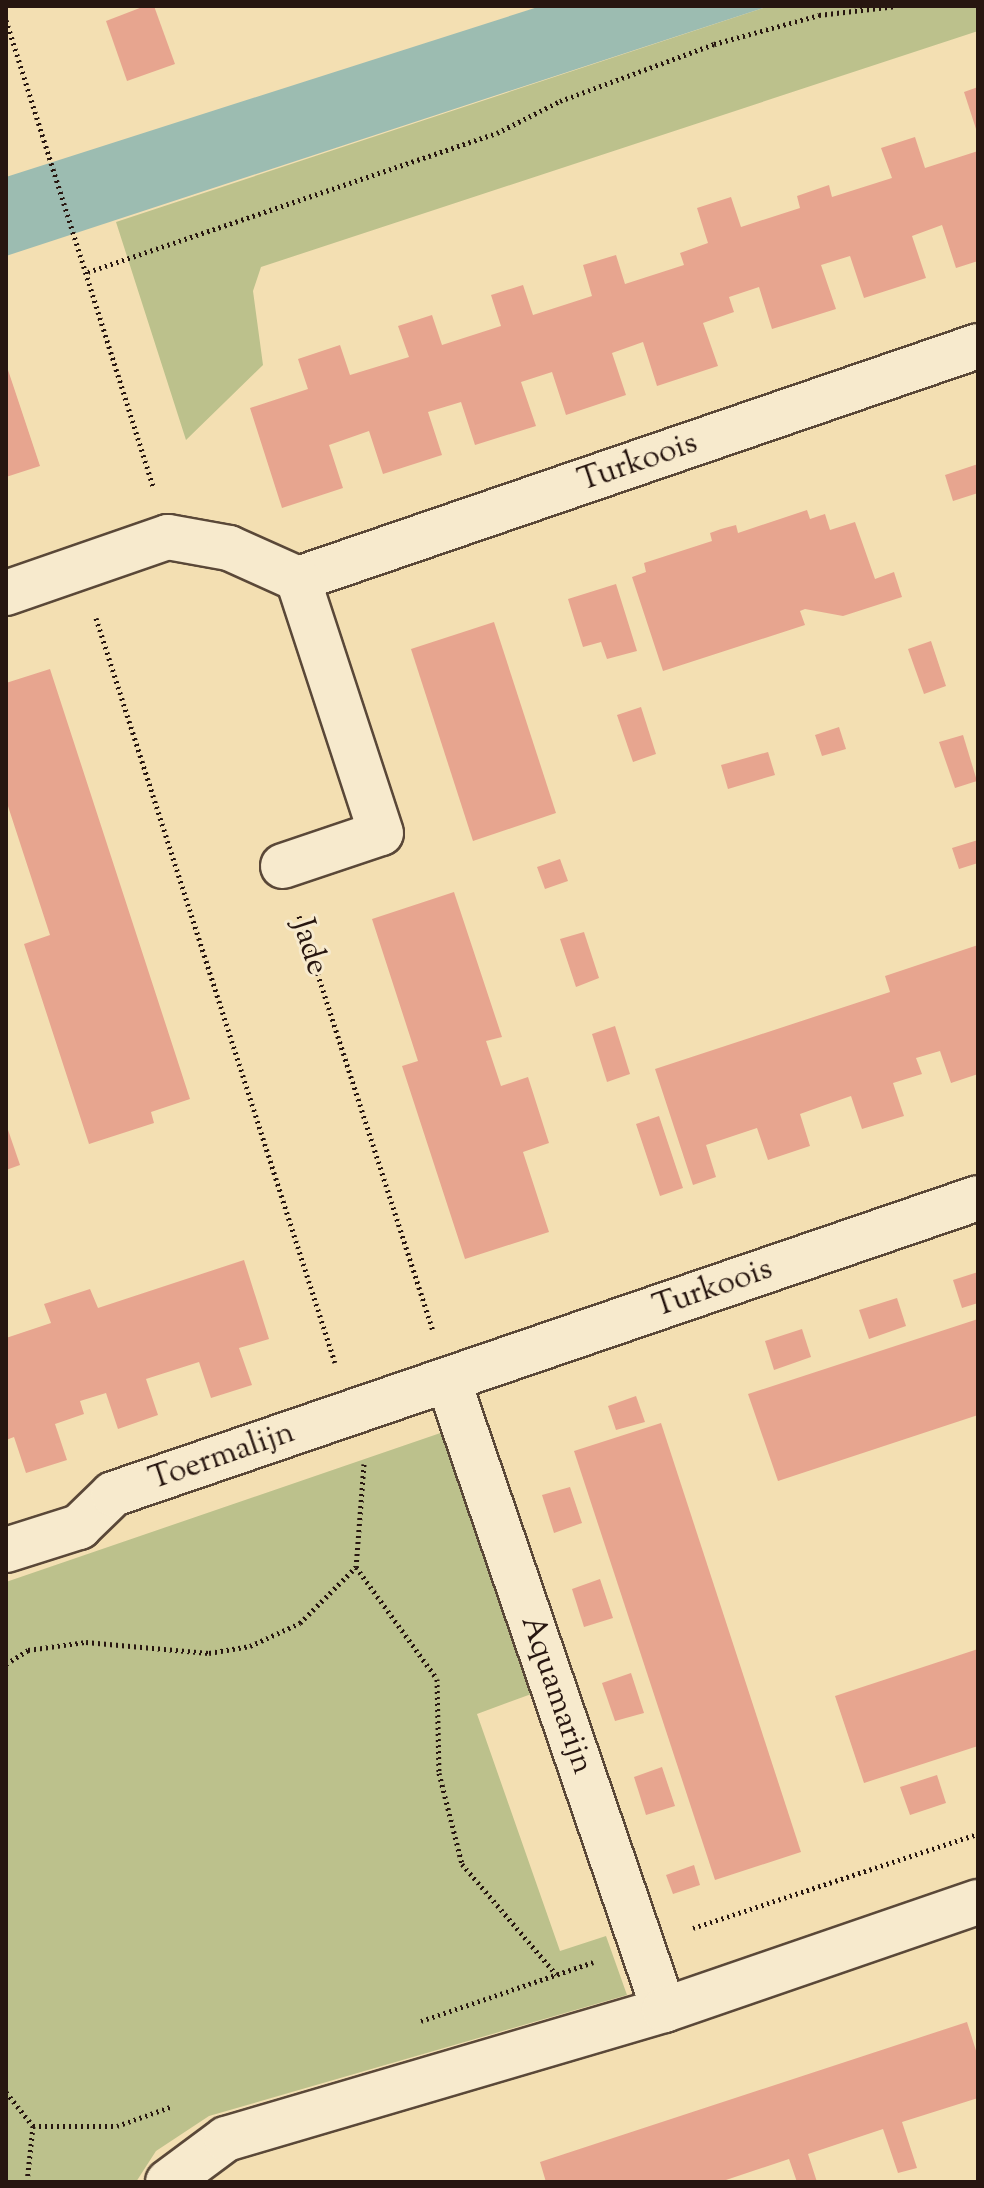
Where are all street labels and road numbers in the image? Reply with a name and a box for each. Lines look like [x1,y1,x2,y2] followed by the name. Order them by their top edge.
[573,425,703,501] street label: Turkoois
[282,914,336,980] street label: Jade
[648,1251,778,1327] street label: Turkoois
[144,1414,300,1500] street label: Toermalijn
[511,1611,601,1779] street label: Aquamarijn

